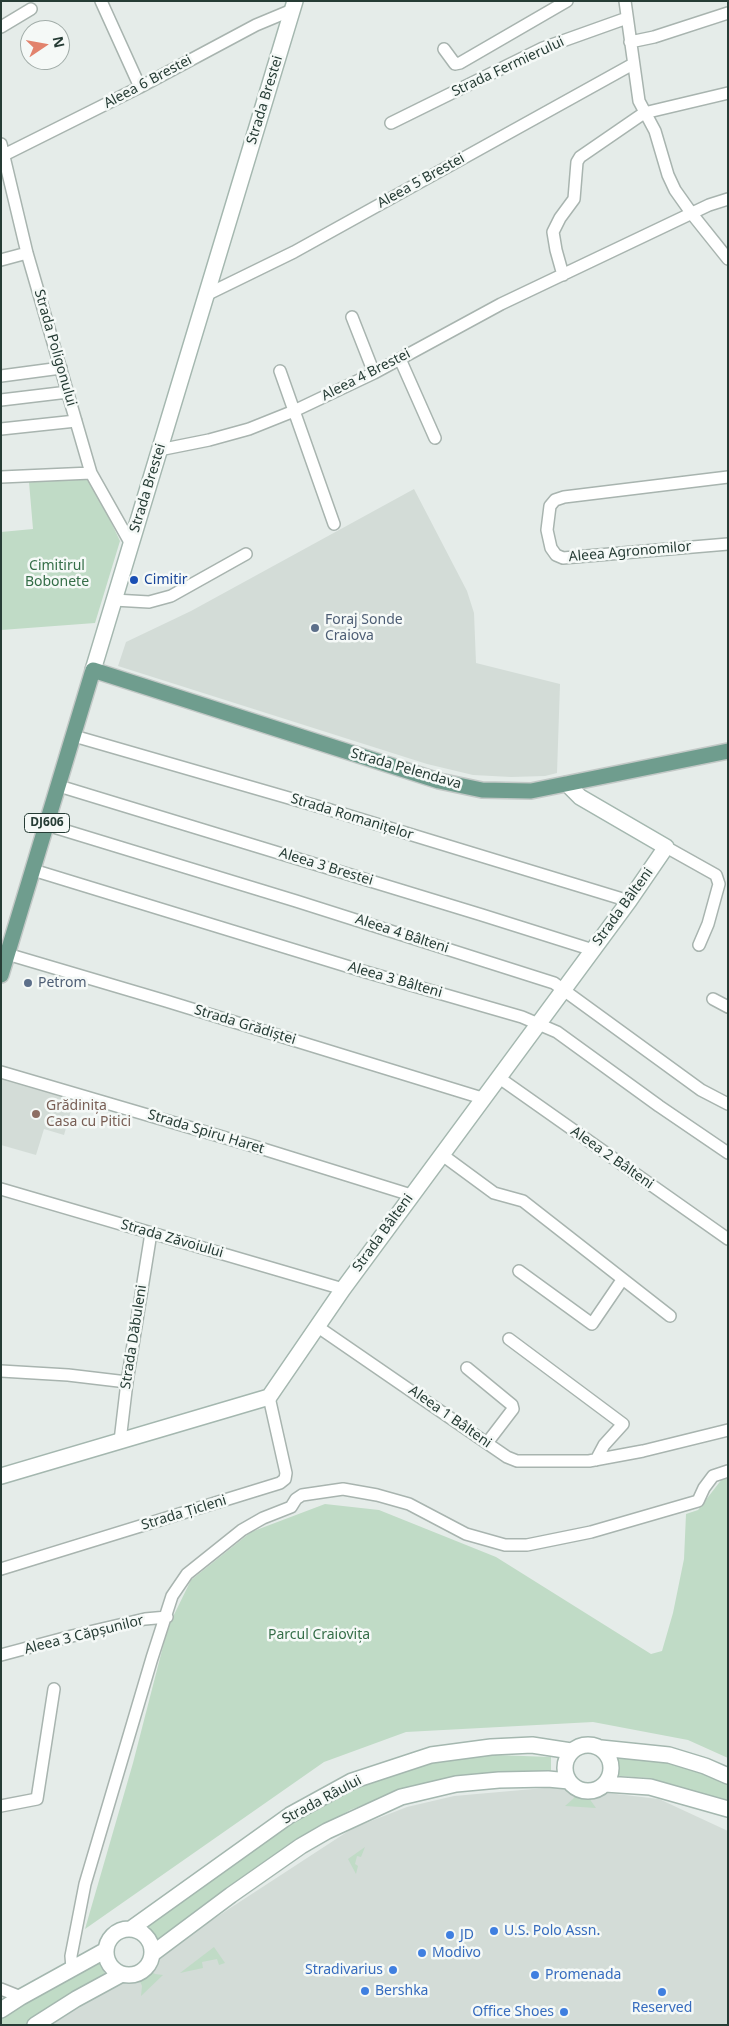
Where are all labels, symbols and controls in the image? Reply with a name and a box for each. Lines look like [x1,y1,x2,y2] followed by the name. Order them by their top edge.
[20,20,70,70] north arrow
[49,34,70,50] text: N
[449,34,567,100] street label: Strada Fermierului
[101,52,195,112] street label: Aleea 6 Brestei
[244,54,286,146] street label: Strada Brestei
[374,150,468,212] street label: Aleea 5 Brestei
[30,288,80,408] street label: Strada Poligonului
[319,345,413,405] street label: Aleea 4 Brestei
[127,442,169,534] street label: Strada Brestei
[568,538,692,566] street label: Aleea Agronomilor
[25,558,89,590] park label: Cimitirul Bobonete
[144,572,188,588] place label: Cimitir
[128,574,140,586] marker: Cimitir
[325,612,403,644] place label: Foraj Sonde Craiova
[309,622,321,634] marker: Foraj Sonde Craiova
[349,745,463,793] street label: Strada Pelendava
[289,790,415,844] street label: Strada Romanițelor
[24,814,70,832] road number: DJ606
[277,845,375,889] street label: Aleea 3 Brestei
[589,865,657,949] street label: Strada Bâlteni
[353,911,451,957] street label: Aleea 4 Bâlteni
[346,959,444,1001] street label: Aleea 3 Bâlteni
[38,975,86,991] place label: Petrom
[22,977,34,989] marker: Petrom
[192,1002,298,1048] street label: Strada Grădiștei
[46,1098,131,1130] place label: Grădinița Casa cu Pitici
[146,1106,266,1158] street label: Strada Spiru Haret
[30,1108,42,1120] marker: Grădinița Casa cu Pitici
[567,1123,657,1193] street label: Aleea 2 Bâlteni
[349,1191,417,1275] street label: Strada Bâlteni
[119,1216,225,1262] street label: Strada Zăvoiului
[117,1284,151,1390] street label: Strada Dăbuleni
[405,1382,495,1452] street label: Aleea 1 Bâlteni
[139,1492,229,1534] street label: Strada Țicleni
[23,1612,145,1658] street label: Aleea 3 Căpșunilor
[268,1627,370,1643] park label: Parcul Craiovița
[280,1772,364,1828] street label: Strada Râului
[504,1923,600,1939] place label: U.S. Polo Assn.
[488,1925,500,1937] marker: U.S. Polo Assn.
[460,1927,474,1943] place label: JD
[444,1929,456,1941] marker: JD
[432,1945,481,1961] place label: Modivo
[416,1947,428,1959] marker: Modivo
[305,1962,383,1978] place label: Stradivarius
[387,1964,399,1976] marker: Stradivarius
[545,1967,621,1983] place label: Promenada
[529,1969,541,1981] marker: Promenada
[375,1983,428,1999] place label: Bershka
[359,1985,371,1997] marker: Bershka
[656,1986,668,1998] marker: Reserved
[632,2000,692,2016] place label: Reserved
[472,2004,554,2020] place label: Office Shoes
[558,2006,570,2018] marker: Office Shoes

